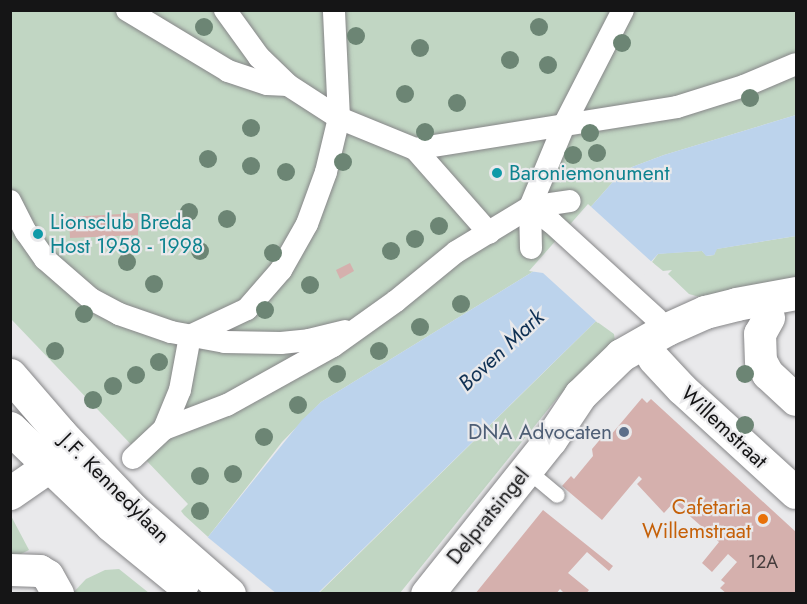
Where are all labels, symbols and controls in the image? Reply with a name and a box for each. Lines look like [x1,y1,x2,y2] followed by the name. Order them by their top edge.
[509,160,670,186] place label: Baroniemonument
[490,166,504,180] marker: Baroniemonument
[50,209,203,259] place label: Lionsclub Breda Host 1958 - 1998
[31,227,45,241] marker: Lionsclub Breda Host 1958 - 1998
[453,304,549,396] water label: Boven Mark
[676,381,772,473] street label: Willemstraat
[468,419,612,445] place label: DNA Advocaten
[617,425,631,439] marker: DNA Advocaten
[55,428,175,548] street label: J.F. Kennedylaan
[441,463,535,569] street label: Delpratsingel
[642,494,751,544] place label: Cafetaria Willemstraat
[756,512,770,526] marker: Cafetaria Willemstraat
[748,551,778,573] house number: 12A

